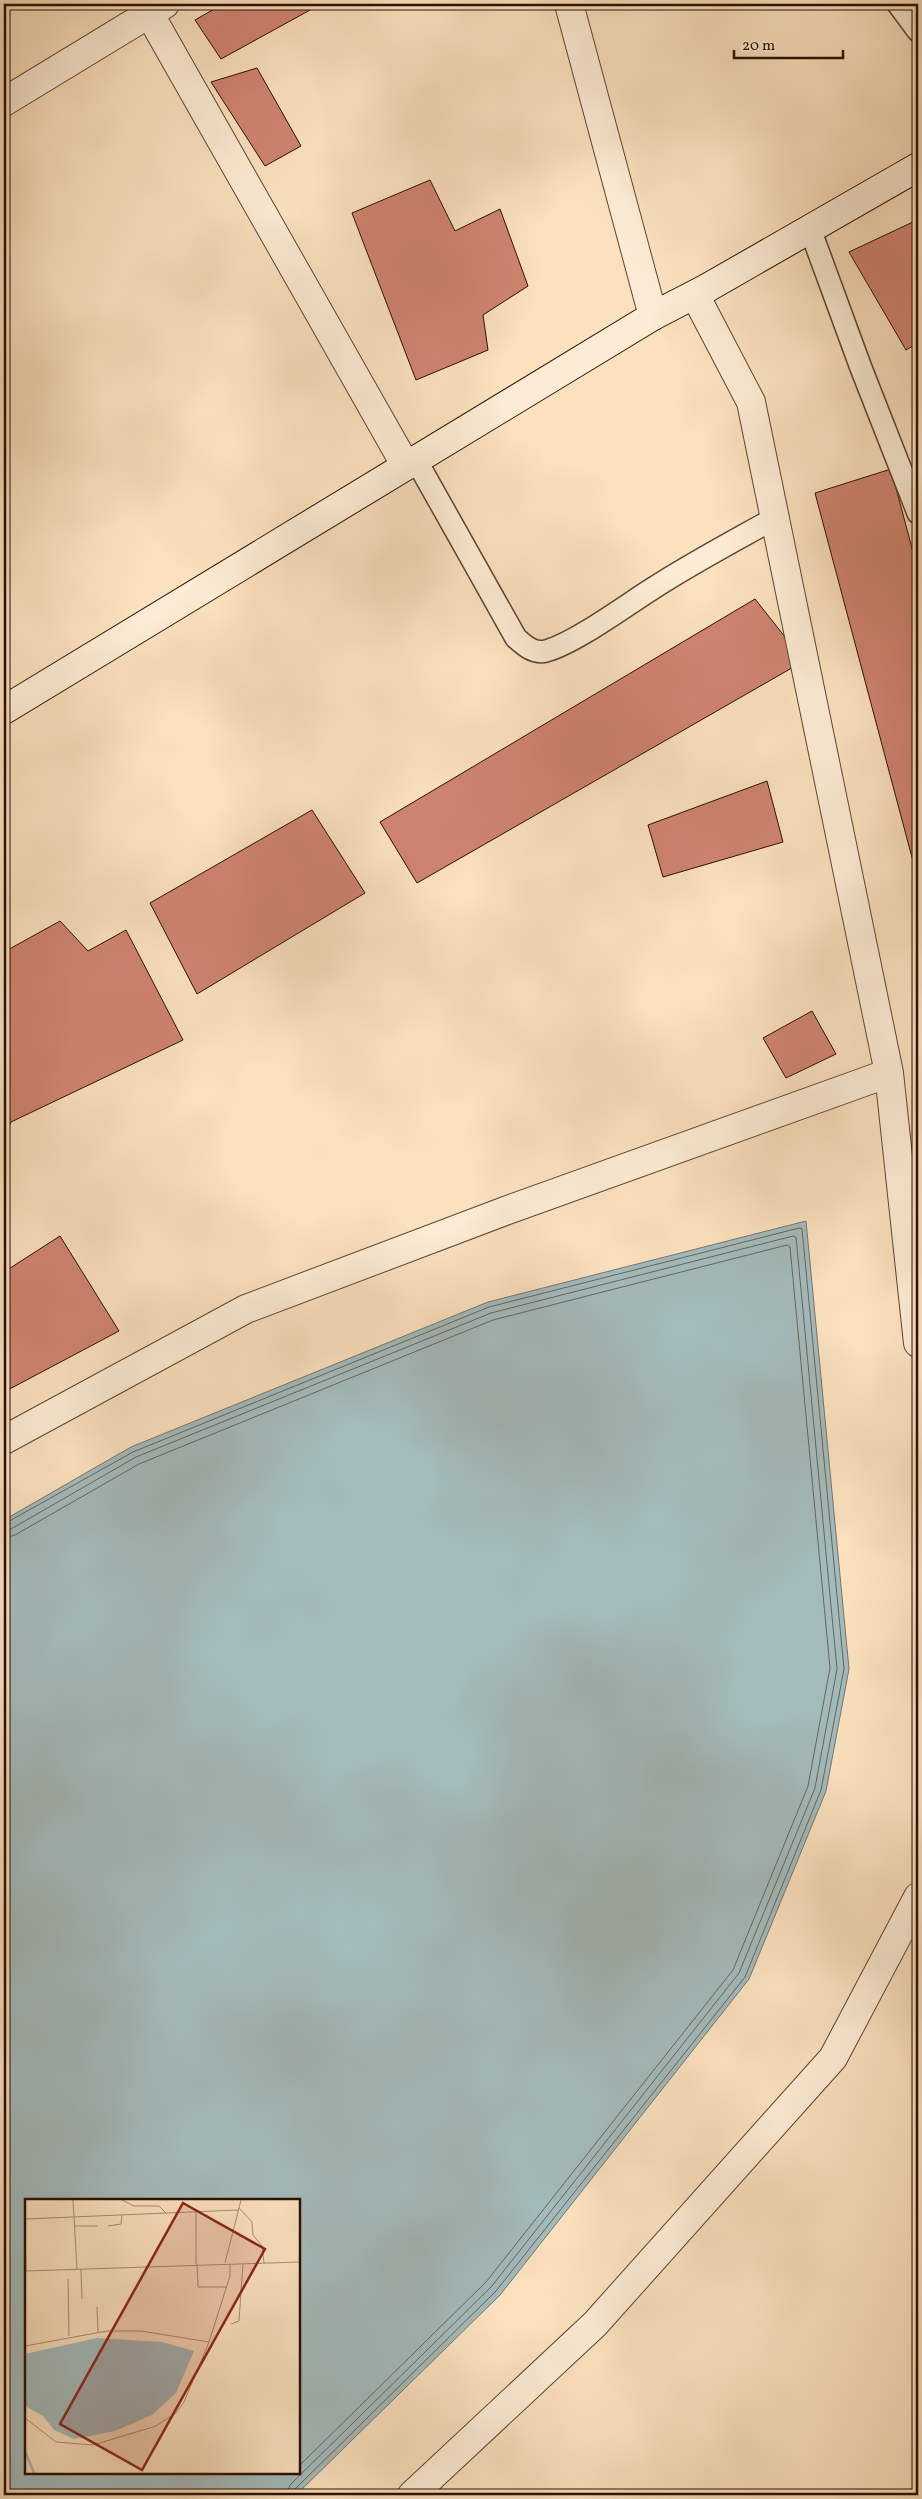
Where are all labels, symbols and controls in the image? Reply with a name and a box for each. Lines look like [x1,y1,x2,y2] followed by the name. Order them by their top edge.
[734,28,843,60] scale bar
[742,36,775,57] text: 20 m
[25,2199,300,2474] inset map

